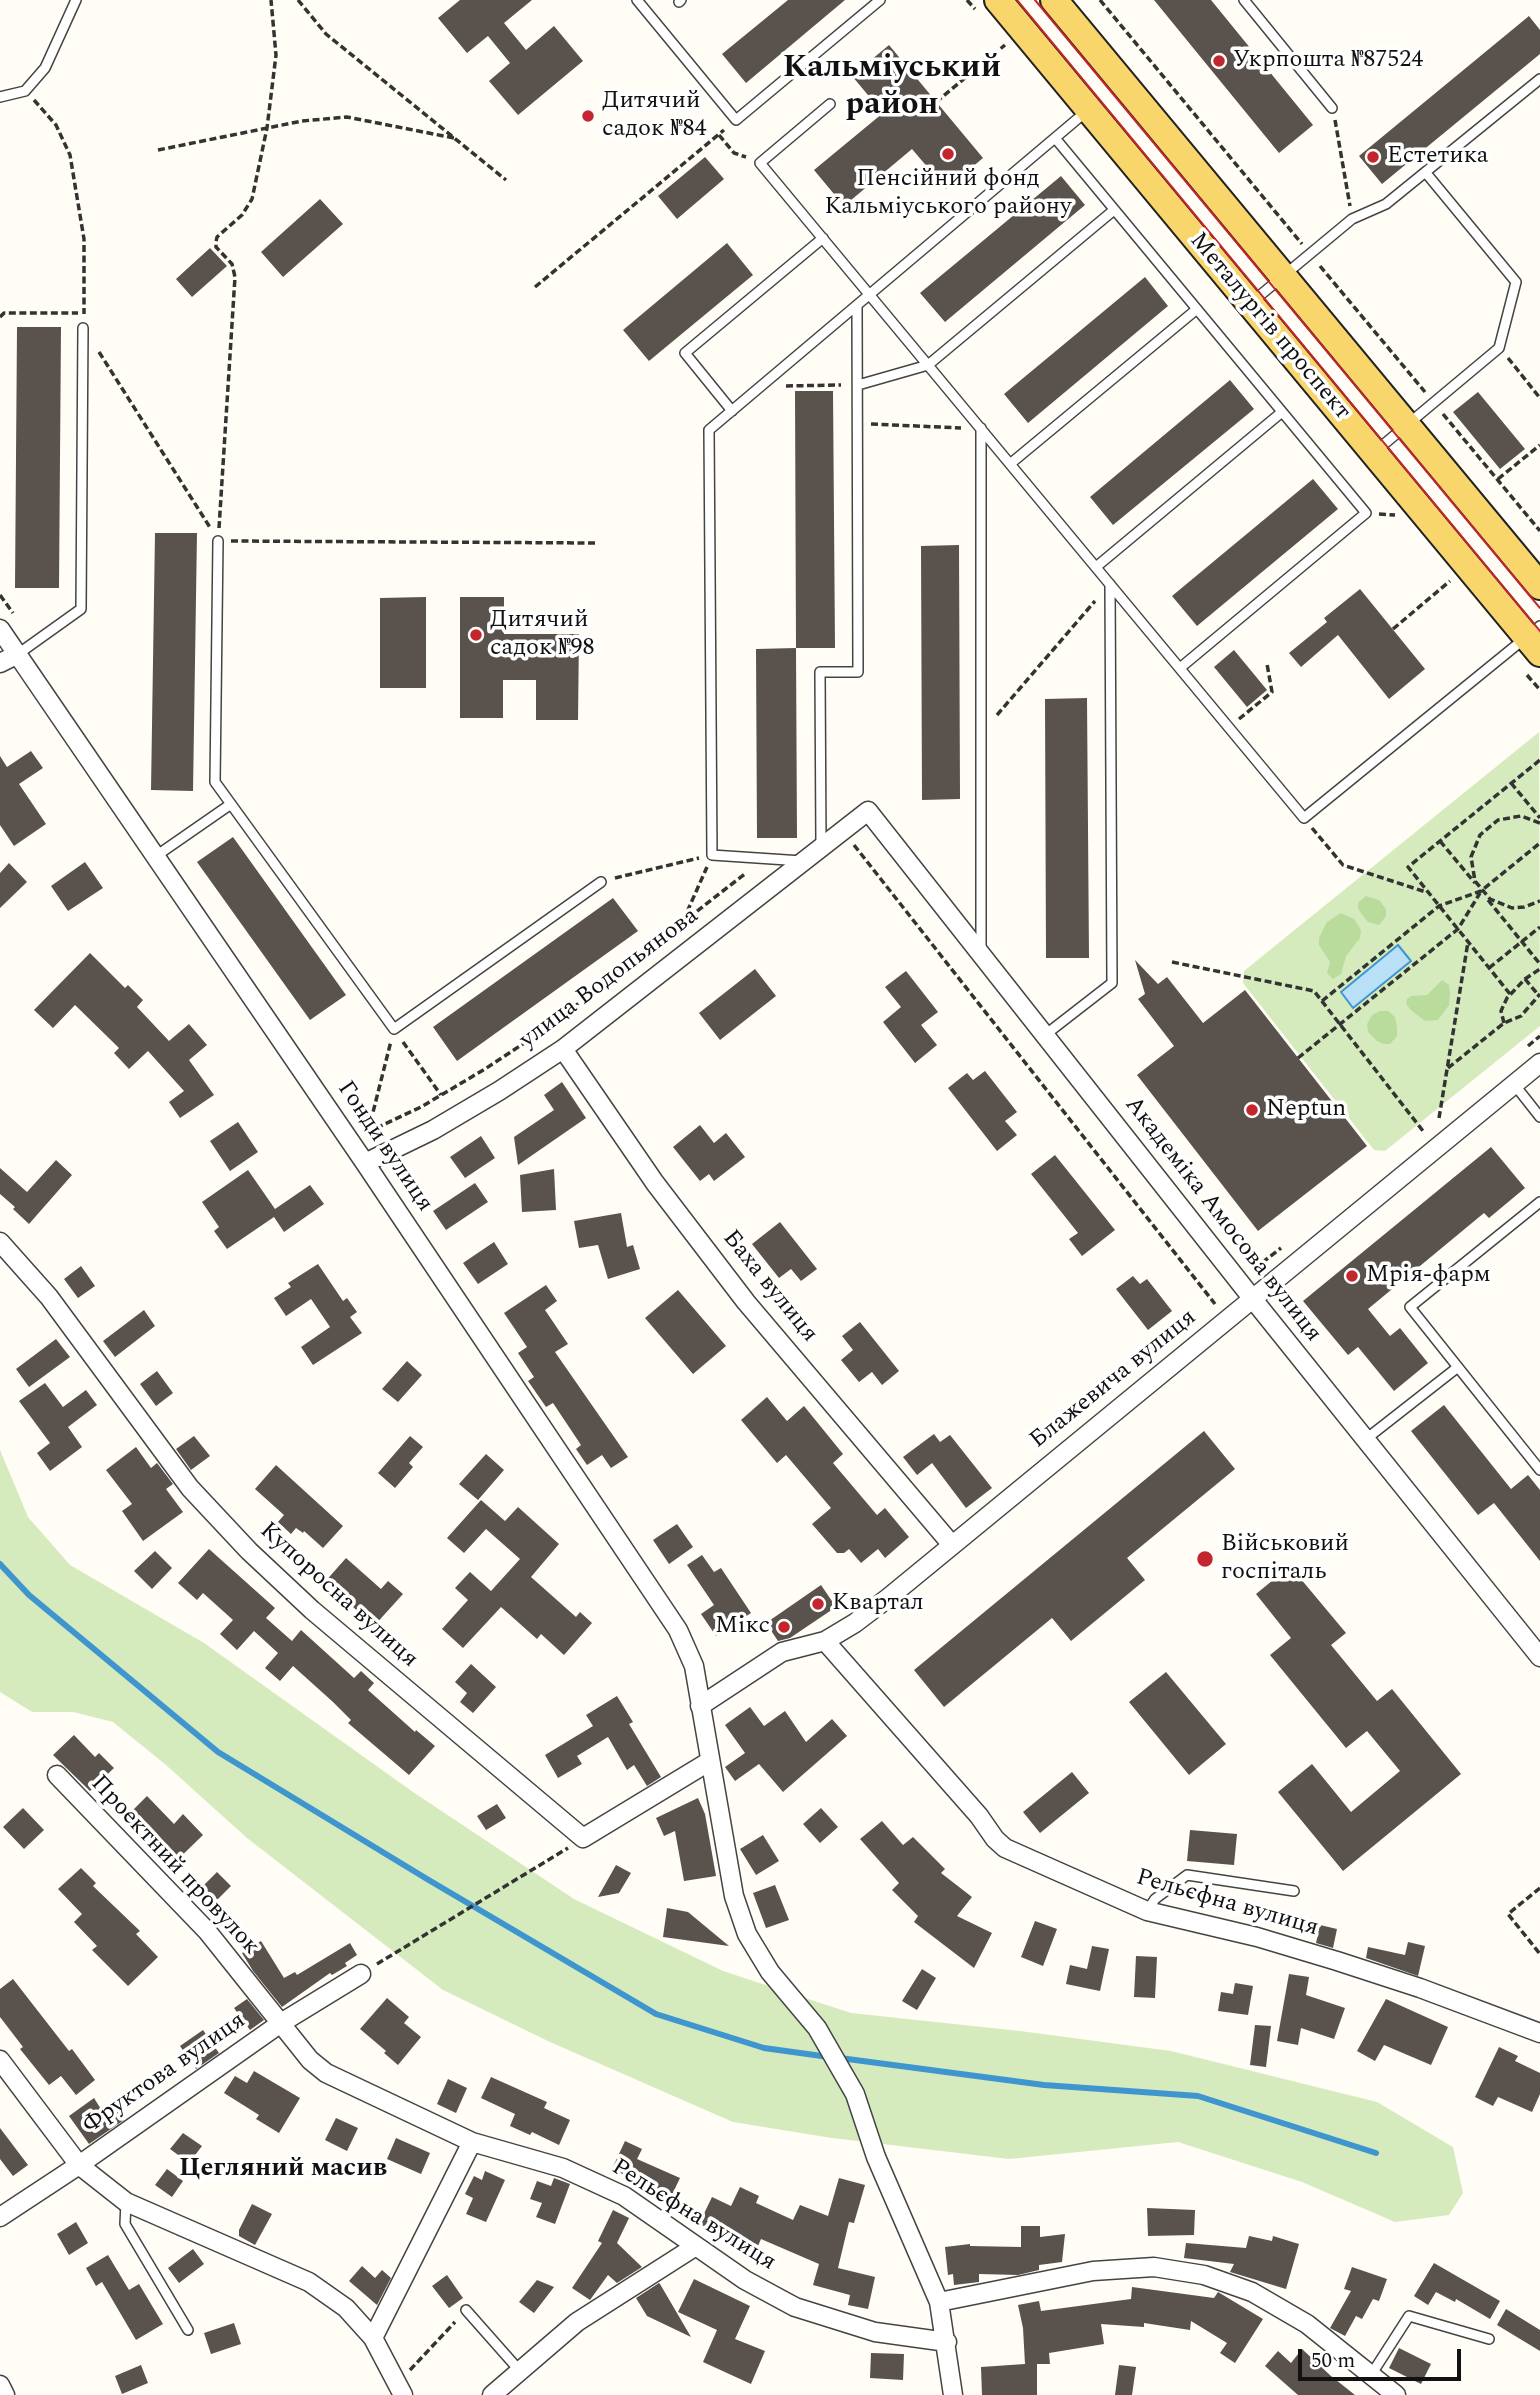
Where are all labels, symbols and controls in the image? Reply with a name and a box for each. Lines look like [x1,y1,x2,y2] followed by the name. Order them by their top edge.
[1233,47,1423,75] place label: Укрпошта №87524
[783,51,1001,126] district label: Кальміуський район
[1211,53,1227,69] marker: Укрпошта №87524
[602,88,706,144] place label: Дитячий садок №84
[580,108,596,124] marker: Дитячий садок №84
[1387,143,1489,171] place label: Естетика
[940,146,956,162] marker: Пенсійний фонд Кальміуського району
[1365,149,1381,165] marker: Естетика
[824,166,1072,222] place label: Пенсійний фонд Кальміуського району
[1182,227,1356,427] street label: Металургів проспект
[490,607,594,663] place label: Дитячий садок №98
[468,627,484,643] marker: Дитячий садок №98
[515,903,705,1055] street label: улица Водопьянова
[330,1076,438,1218] street label: Гонди вулиця
[1117,1092,1327,1348] street label: Академіка Амосова вулиця
[1266,1096,1346,1124] place label: Neptun
[1244,1102,1260,1118] marker: Neptun
[715,1225,823,1349] street label: Баха вулиця
[1366,1262,1491,1290] place label: Мрія-фарм
[1344,1268,1360,1284] marker: Мрія-фарм
[1025,1304,1203,1456] street label: Блажевича вулиця
[253,1517,423,1675] street label: Купоросна вулиця
[1221,1531,1349,1587] place label: Військовий госпіталь
[1195,1549,1215,1569] marker: Військовий госпіталь
[832,1590,924,1618] place label: Квартал
[810,1596,826,1612] marker: Квартал
[715,1613,770,1641] place label: Мікс
[776,1619,792,1635] marker: Мікс
[83,1770,265,1962] street label: Проектний провулок
[1133,1864,1321,1944] street label: Рельєфна вулиця
[78,2007,252,2141] street label: Фруктова вулиця
[179,2154,387,2186] district label: Цегляний масив
[606,2154,780,2278] street label: Рельєфна вулиця
[1302,2336,1465,2380] scale bar
[1311,2345,1355,2377] text: 50 m

